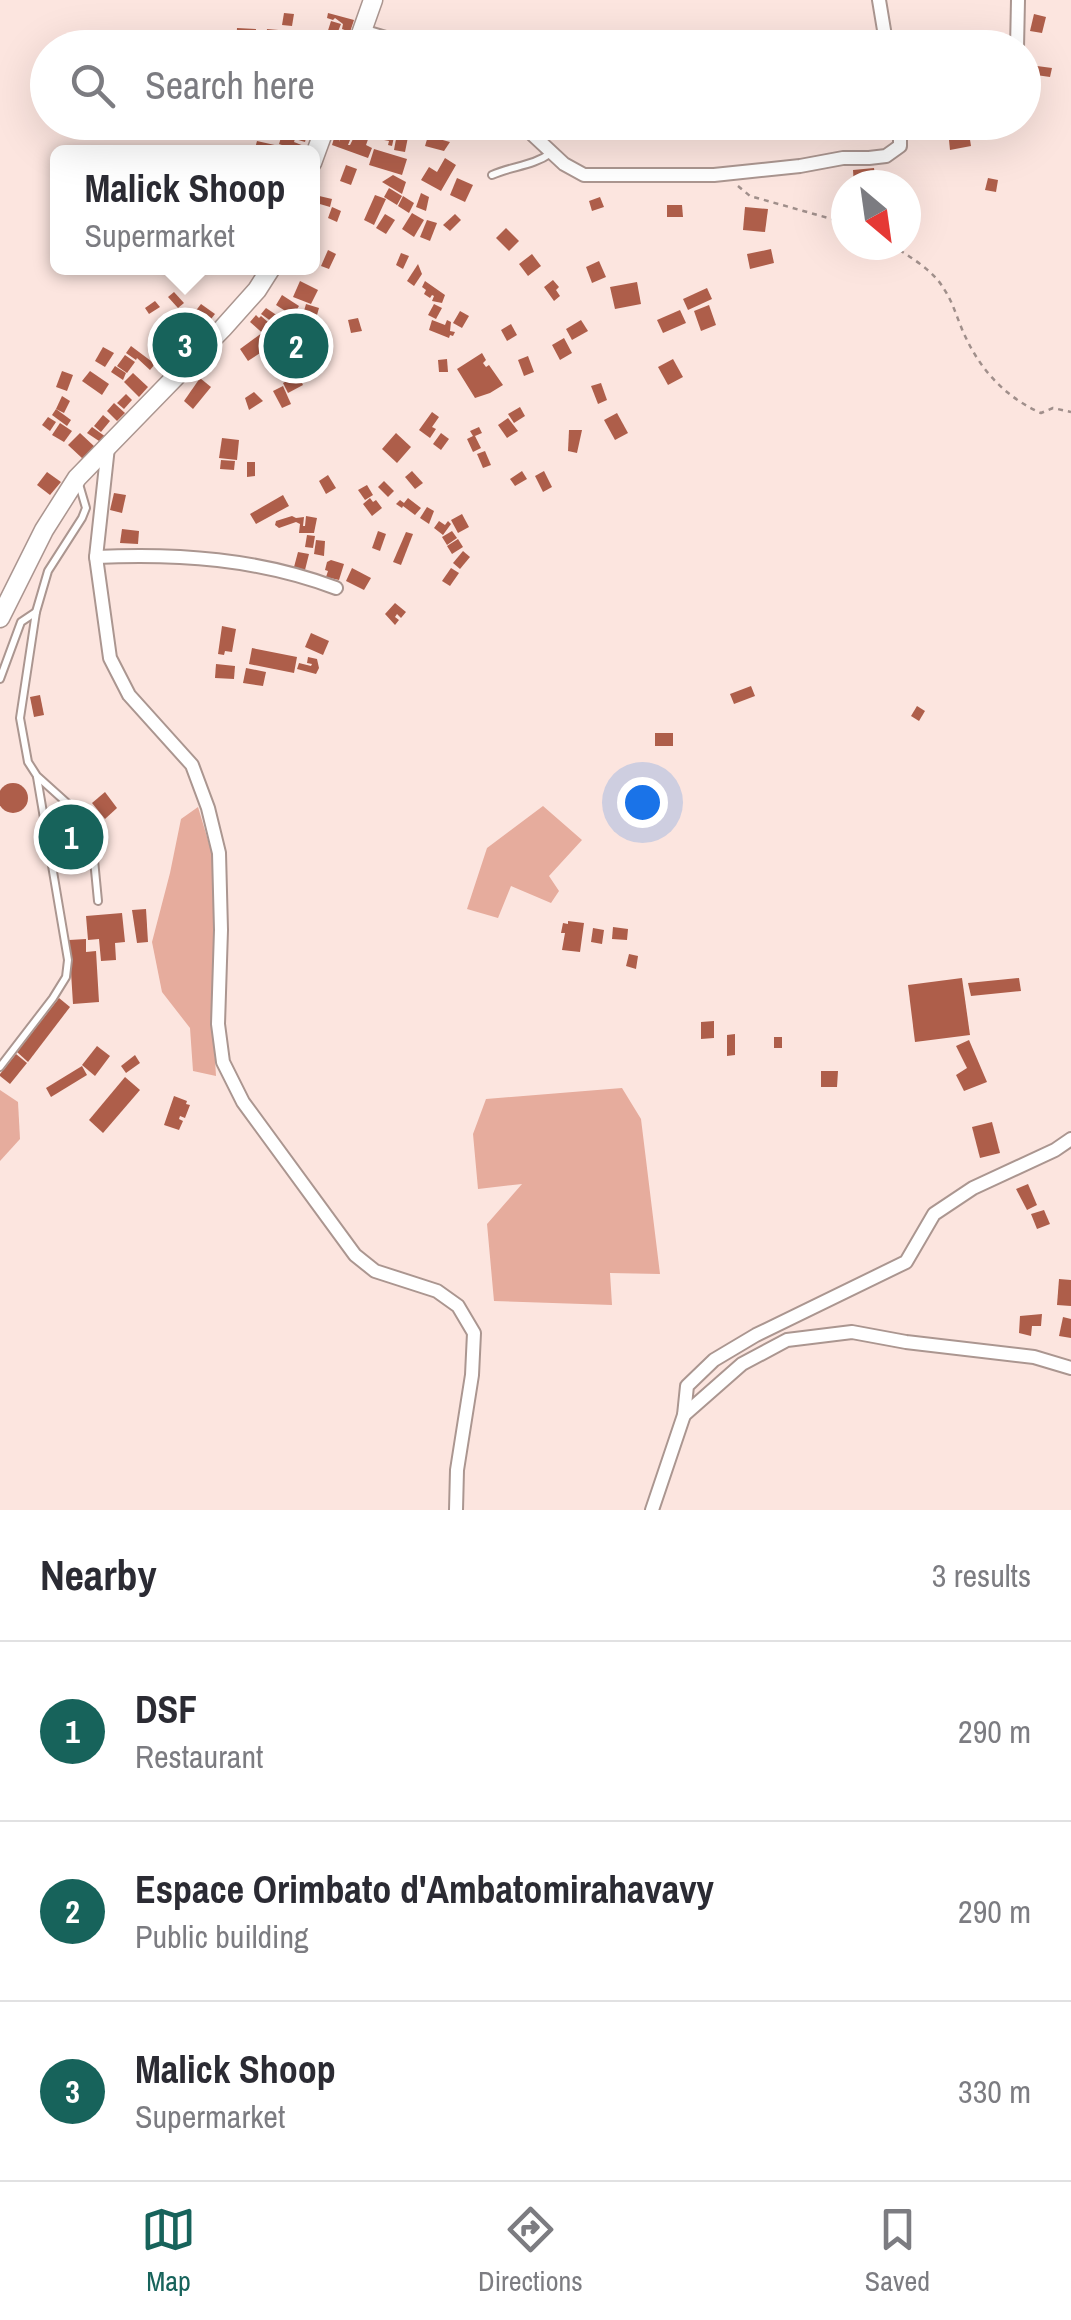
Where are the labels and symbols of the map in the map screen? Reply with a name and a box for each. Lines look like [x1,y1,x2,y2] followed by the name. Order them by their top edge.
[831,170,921,260] north arrow
[152,308,218,382] pin: 3
[264,308,328,384] pin: 2
[617,777,668,828] your location
[38,800,104,874] pin: 1

